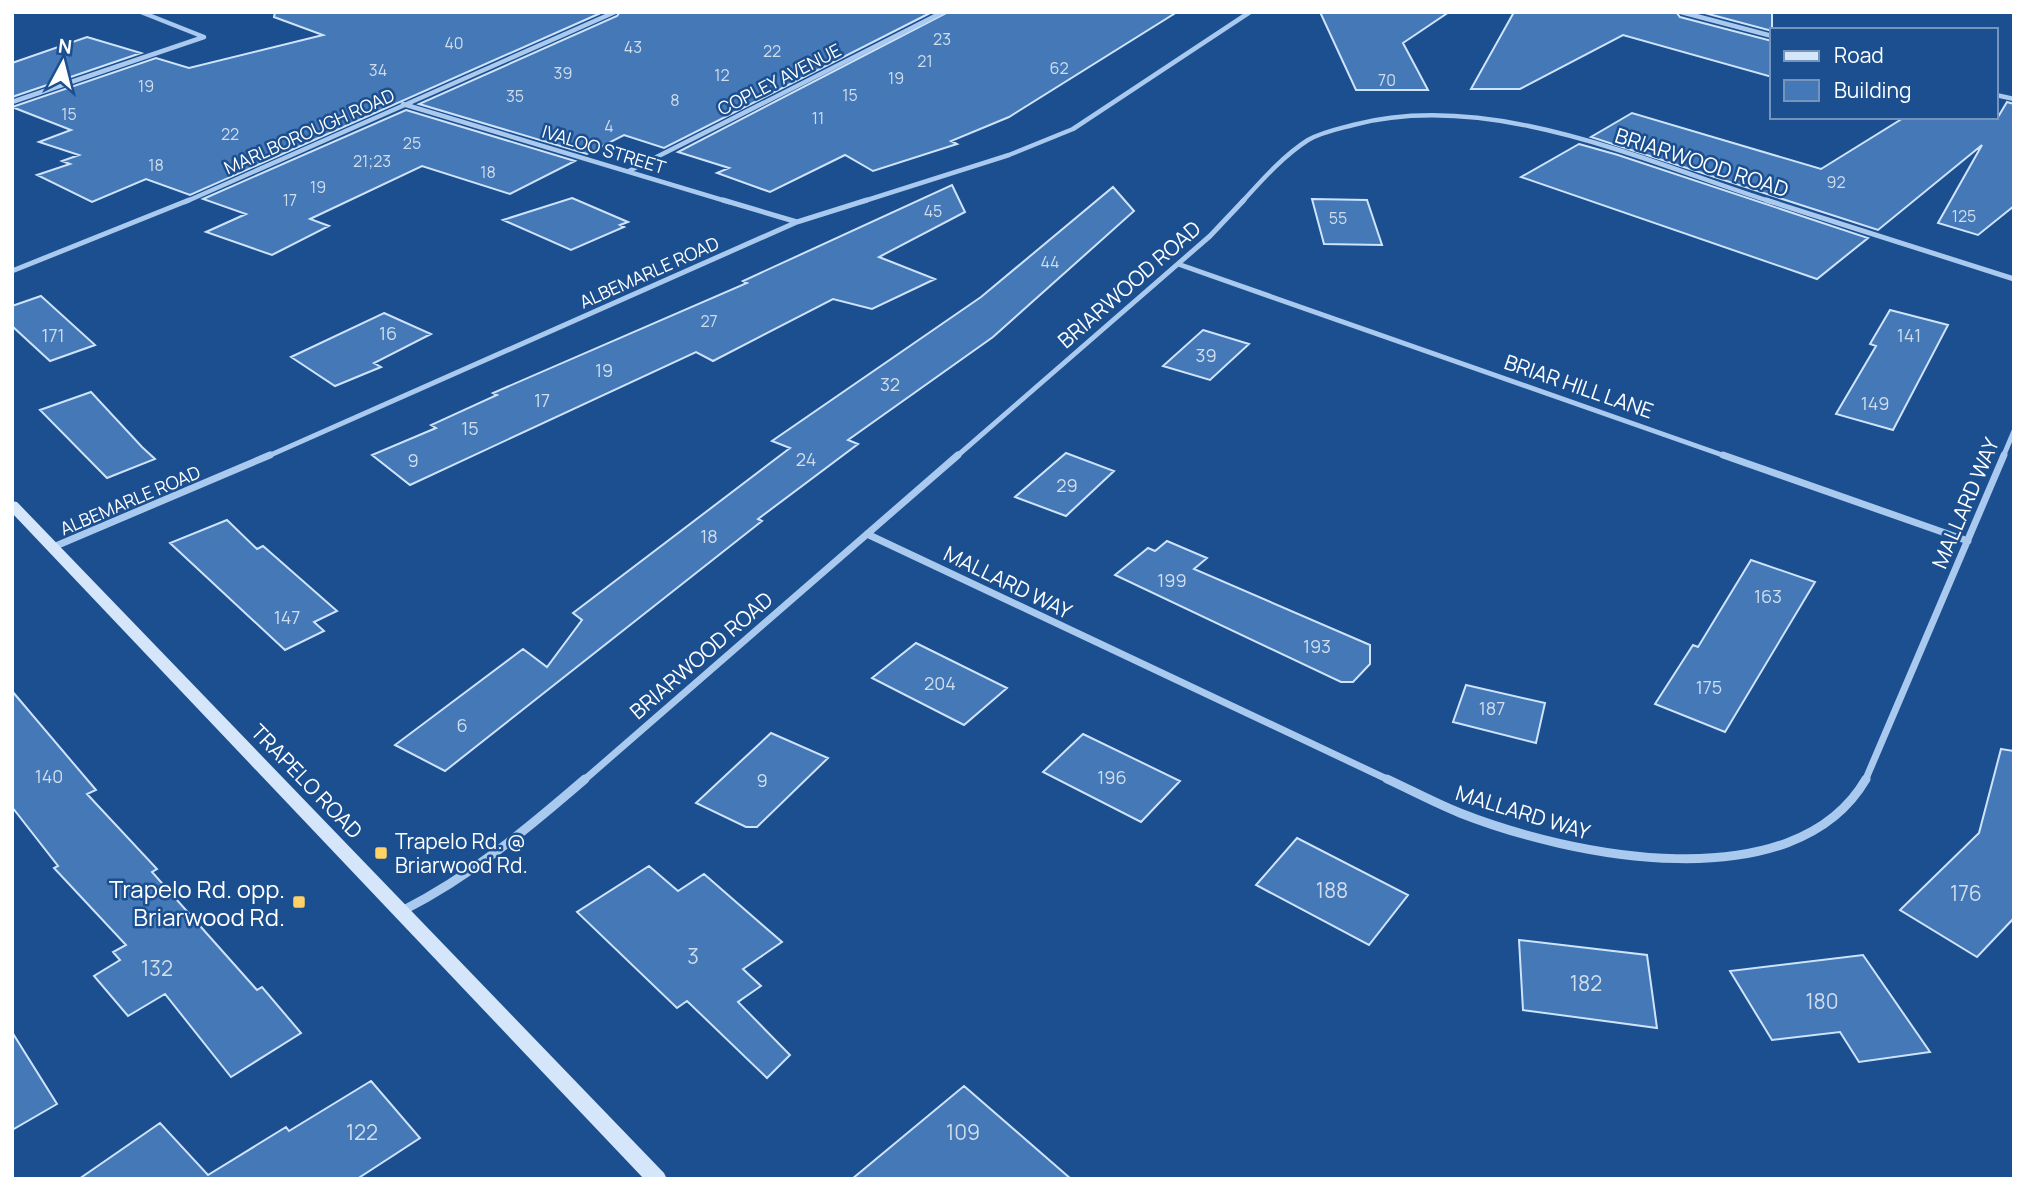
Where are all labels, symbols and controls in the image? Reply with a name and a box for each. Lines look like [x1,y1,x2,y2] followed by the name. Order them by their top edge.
[28,28,98,98] north arrow
[933,28,951,50] house number: 23
[1770,28,1998,119] legend
[57,32,73,60] text: N
[444,32,464,54] house number: 40
[624,36,642,58] house number: 43
[713,38,845,120] street label: COPLEY AVENUE
[763,40,781,62] house number: 22
[1834,41,1884,69] text: Road
[917,50,933,72] house number: 21
[1049,57,1069,79] house number: 62
[369,59,387,81] house number: 34
[554,62,572,84] house number: 39
[714,64,730,86] house number: 12
[888,67,904,89] house number: 19
[1378,69,1396,91] house number: 70
[138,75,154,97] house number: 19
[1834,76,1911,104] text: Building
[220,83,398,179] street label: MARLBOROUGH ROAD
[842,84,858,106] house number: 15
[506,85,524,107] house number: 35
[670,89,680,111] house number: 8
[61,103,77,125] house number: 15
[812,107,824,129] house number: 11
[604,115,614,137] house number: 4
[539,119,669,179] street label: IVALOO STREET
[1612,121,1792,203] street label: BRIARWOOD ROAD
[221,123,239,145] house number: 22
[403,132,421,154] house number: 25
[353,150,391,172] house number: 21;23
[148,154,164,176] house number: 18
[480,161,496,183] house number: 18
[1826,171,1846,193] house number: 92
[310,176,326,198] house number: 19
[283,189,297,211] house number: 17
[924,200,942,222] house number: 45
[1952,205,1976,227] house number: 125
[1329,207,1347,229] house number: 55
[1052,214,1206,354] street label: BRIARWOOD ROAD
[575,230,723,314] street label: ALBEMARLE ROAD
[1040,251,1060,273] house number: 44
[700,310,718,332] house number: 27
[379,321,397,345] house number: 16
[41,323,65,347] house number: 171
[1897,323,1921,347] house number: 141
[1195,343,1217,367] house number: 39
[1501,347,1657,425] street label: BRIAR HILL LANE
[595,358,613,382] house number: 19
[880,372,900,396] house number: 32
[534,388,550,412] house number: 17
[1861,391,1889,415] house number: 149
[461,416,479,440] house number: 15
[1925,433,2005,573] street label: MALLARD WAY
[796,447,816,471] house number: 24
[407,448,419,472] house number: 9
[56,460,204,540] street label: ALBEMARLE ROAD
[1056,473,1078,497] house number: 29
[700,524,718,548] house number: 18
[939,539,1077,625] street label: MALLARD WAY
[1157,568,1187,592] house number: 199
[1754,584,1782,608] house number: 163
[624,585,778,725] street label: BRIARWOOD ROAD
[274,605,300,629] house number: 147
[1303,634,1331,658] house number: 193
[924,671,956,695] house number: 204
[1696,675,1722,699] house number: 175
[1479,696,1505,720] house number: 187
[456,713,468,737] house number: 6
[245,718,369,844] street label: TRAPELO ROAD
[35,764,63,788] house number: 140
[1097,765,1127,789] house number: 196
[756,768,768,792] house number: 9
[1452,778,1594,846] street label: MALLARD WAY
[395,827,528,879] place label: Trapelo Rd. @ Briarwood Rd.
[373,845,389,861] marker: Trapelo Rd. @ Briarwood Rd.
[109,872,285,933] place label: Trapelo Rd. opp. Briarwood Rd.
[1316,876,1348,904] house number: 188
[1950,879,1982,907] house number: 176
[291,894,307,910] marker: Trapelo Rd. opp. Briarwood Rd.
[687,942,699,970] house number: 3
[141,954,173,982] house number: 132
[1570,969,1602,997] house number: 182
[1805,987,1839,1015] house number: 180
[346,1118,378,1146] house number: 122
[946,1118,980,1146] house number: 109

